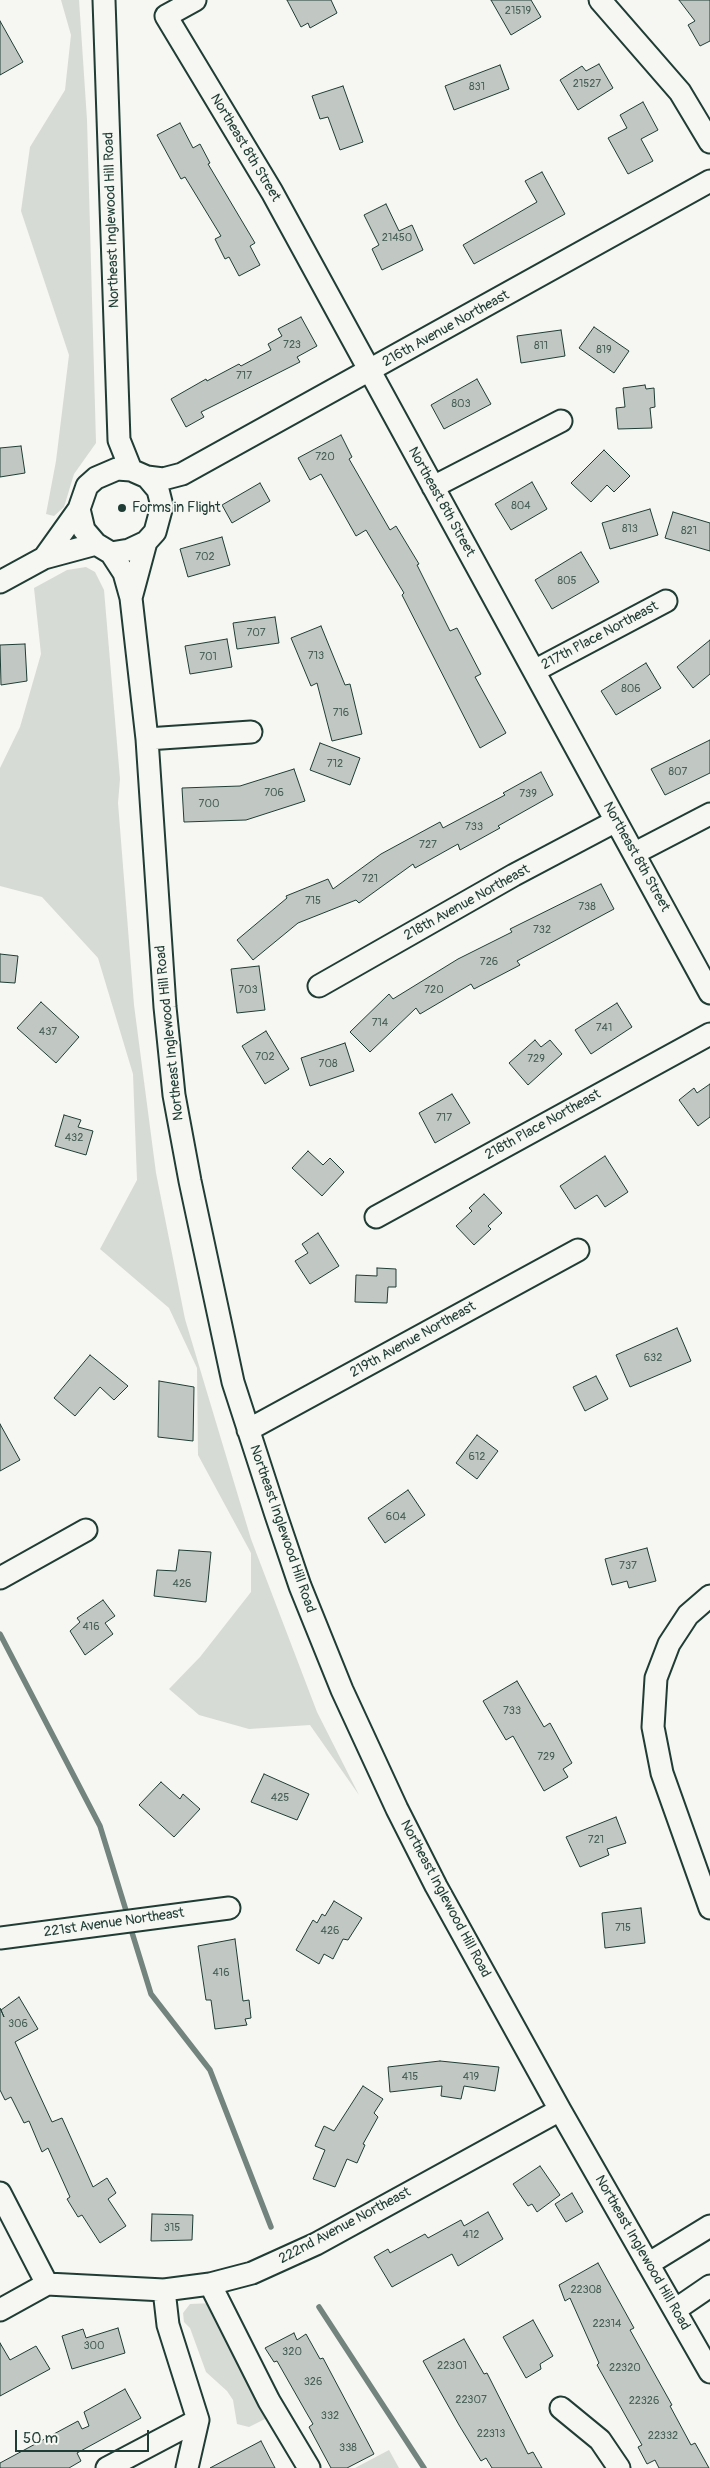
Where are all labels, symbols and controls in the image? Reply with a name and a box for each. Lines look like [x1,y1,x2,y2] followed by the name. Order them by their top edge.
[505,4,531,18] house number: 21519
[573,77,601,91] house number: 21527
[469,80,485,94] house number: 831
[206,91,284,205] street label: Northeast 8th Street
[101,132,123,308] street label: Northeast Inglewood Hill Road
[382,231,412,245] house number: 21450
[380,287,512,371] street label: 216th Avenue Northeast
[283,338,301,352] house number: 723
[534,339,548,353] house number: 811
[596,343,612,357] house number: 819
[236,369,252,383] house number: 717
[451,397,471,411] house number: 803
[404,444,478,560] street label: Northeast 8th Street
[315,450,335,464] house number: 720
[511,499,531,513] house number: 804
[132,500,221,516] place label: Forms in Flight
[116,502,128,514] marker: Forms in Flight
[622,522,638,536] house number: 813
[681,524,697,538] house number: 821
[195,550,215,564] house number: 702
[557,574,577,588] house number: 805
[539,598,661,674] street label: 217th Place Northeast
[246,626,266,640] house number: 707
[308,649,324,663] house number: 713
[199,650,217,664] house number: 701
[621,682,641,696] house number: 806
[333,706,349,720] house number: 716
[327,757,343,771] house number: 712
[669,765,687,779] house number: 807
[264,786,284,800] house number: 706
[519,787,537,801] house number: 739
[199,797,219,811] house number: 700
[599,799,673,915] street label: Northeast 8th Street
[465,820,483,834] house number: 733
[419,838,437,852] house number: 727
[401,861,533,945] street label: 218th Avenue Northeast
[362,872,378,886] house number: 721
[305,894,321,908] house number: 715
[578,900,596,914] house number: 738
[533,923,551,937] house number: 732
[152,945,188,1121] street label: Northeast Inglewood Hill Road
[480,955,498,969] house number: 726
[238,983,258,997] house number: 703
[424,983,444,997] house number: 720
[372,1016,388,1030] house number: 714
[596,1021,612,1035] house number: 741
[39,1025,57,1039] house number: 437
[255,1050,275,1064] house number: 702
[527,1052,545,1066] house number: 729
[319,1057,337,1071] house number: 708
[482,1086,604,1164] street label: 218th Place Northeast
[436,1111,452,1125] house number: 717
[65,1131,83,1145] house number: 432
[347,1298,479,1382] street label: 219th Avenue Northeast
[644,1351,662,1365] house number: 632
[245,1443,319,1615] street label: Northeast Inglewood Hill Road
[469,1450,485,1464] house number: 612
[386,1510,406,1524] house number: 604
[619,1559,637,1573] house number: 737
[173,1577,191,1591] house number: 426
[82,1620,100,1634] house number: 416
[503,1704,521,1718] house number: 733
[537,1750,555,1764] house number: 729
[271,1791,289,1805] house number: 425
[396,1817,494,1981] street label: Northeast Inglewood Hill Road
[588,1833,604,1847] house number: 721
[43,1905,185,1941] street label: 221st Avenue Northeast
[615,1921,631,1935] house number: 715
[321,1924,339,1938] house number: 426
[212,1966,230,1980] house number: 416
[8,2017,28,2031] house number: 306
[402,2070,418,2084] house number: 415
[463,2070,479,2084] house number: 419
[591,2173,693,2333] street label: Northeast Inglewood Hill Road
[276,2184,414,2268] street label: 222nd Avenue Northeast
[164,2221,180,2235] house number: 315
[463,2228,479,2242] house number: 412
[570,2283,602,2297] house number: 22308
[593,2317,621,2331] house number: 22314
[83,2339,105,2353] house number: 300
[282,2345,302,2359] house number: 320
[437,2359,467,2373] house number: 22301
[609,2361,641,2375] house number: 22320
[304,2375,322,2389] house number: 326
[455,2393,487,2407] house number: 22307
[629,2394,659,2408] house number: 22326
[321,2409,339,2423] house number: 332
[18,2420,151,2452] scale bar
[477,2427,505,2441] house number: 22313
[23,2429,58,2448] text: 50 m
[648,2429,678,2443] house number: 22332
[339,2441,357,2455] house number: 338

